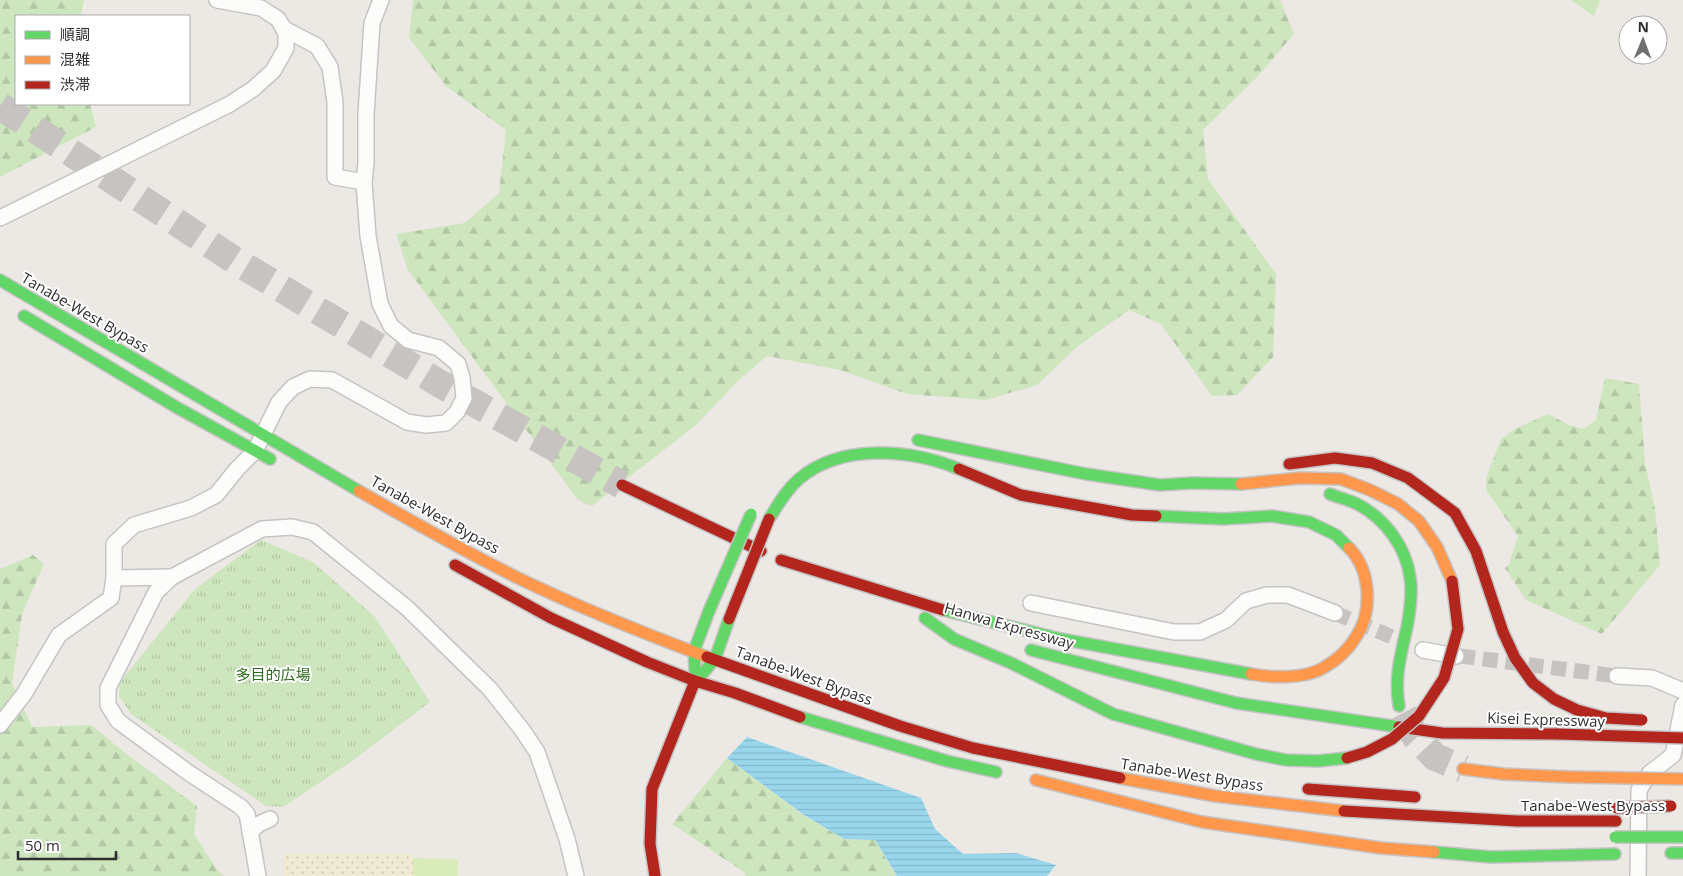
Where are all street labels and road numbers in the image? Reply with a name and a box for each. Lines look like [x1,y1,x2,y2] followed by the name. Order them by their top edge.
[18,267,153,357] street label: Tanabe-West Bypass
[368,470,503,558] street label: Tanabe-West Bypass
[942,597,1077,653] street label: Hanwa Expressway
[733,641,876,709] street label: Tanabe-West Bypass
[1487,707,1606,731] street label: Kisei Expressway
[1119,753,1265,795] street label: Tanabe-West Bypass
[1521,795,1665,815] street label: Tanabe-West Bypass

